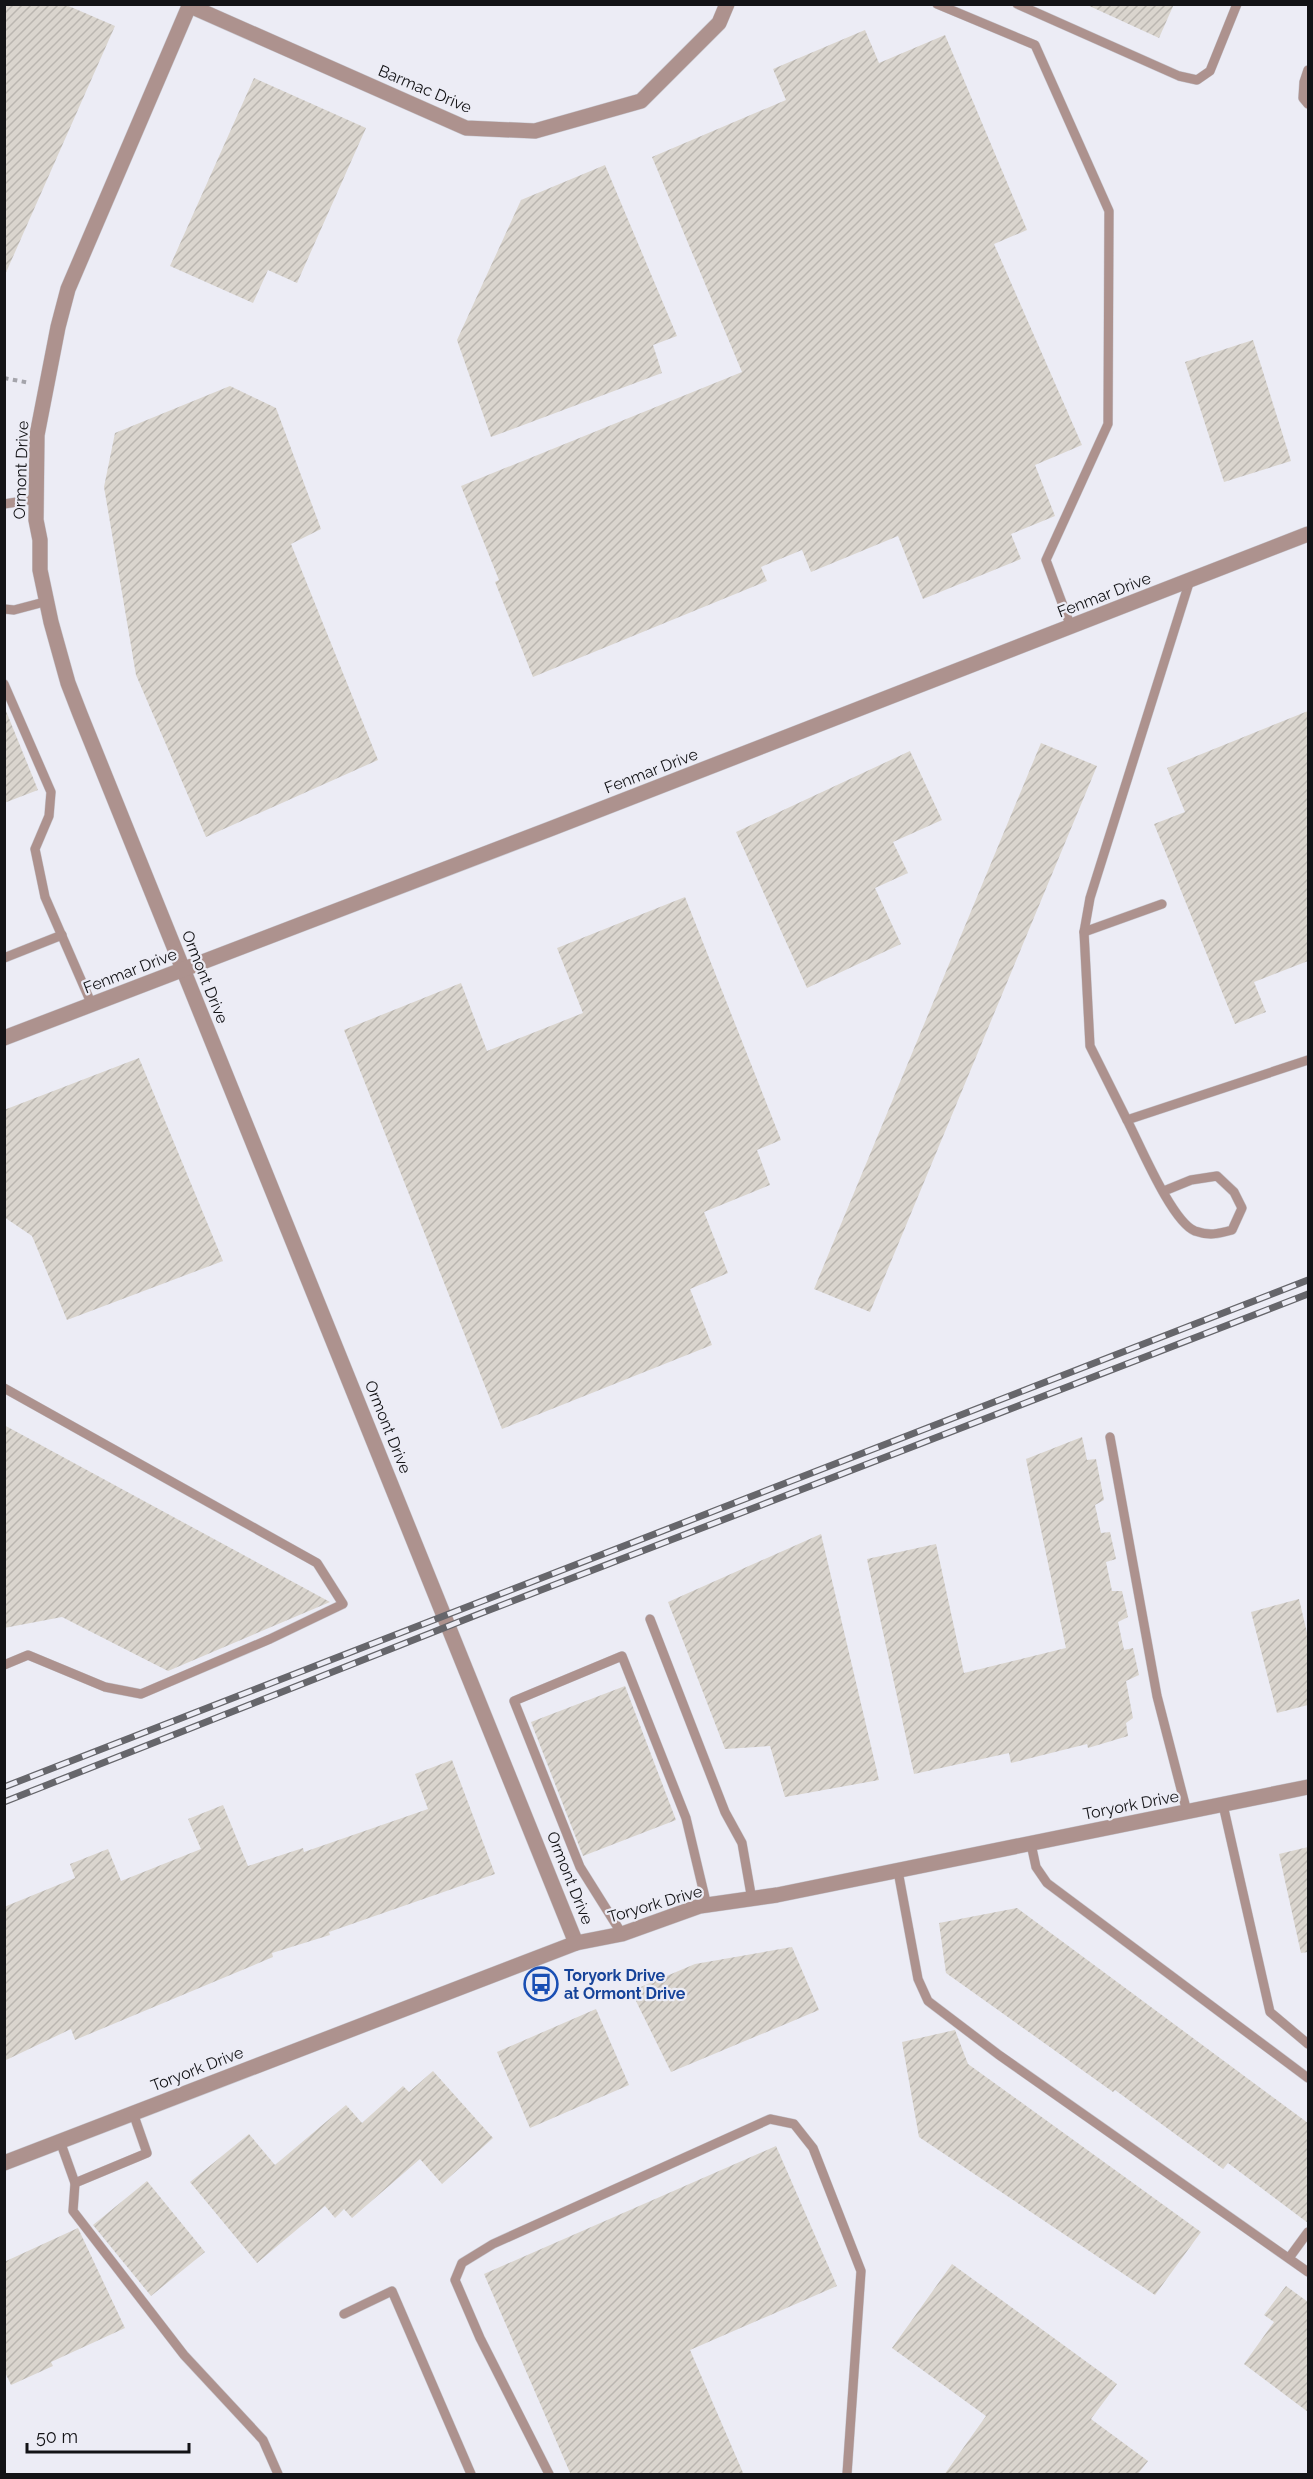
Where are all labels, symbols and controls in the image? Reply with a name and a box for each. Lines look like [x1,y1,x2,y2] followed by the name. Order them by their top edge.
[376,61,474,117] street label: Barmac Drive
[10,420,32,520] street label: Ormont Drive
[1055,568,1153,622] street label: Fenmar Drive
[602,744,700,798] street label: Fenmar Drive
[178,928,232,1026] street label: Ormont Drive
[81,944,179,998] street label: Fenmar Drive
[361,1378,415,1476] street label: Ormont Drive
[1081,1786,1181,1824] street label: Toryork Drive
[543,1829,597,1927] street label: Ormont Drive
[606,1881,704,1927] street label: Toryork Drive
[523,1966,559,2002] bus stop icon: Toryork Drive at Ormont Drive
[564,1966,686,2003] place label: Toryork Drive at Ormont Drive
[148,2043,246,2095] street label: Toryork Drive
[27,2416,189,2454] scale bar
[36,2426,78,2447] text: 50 m

